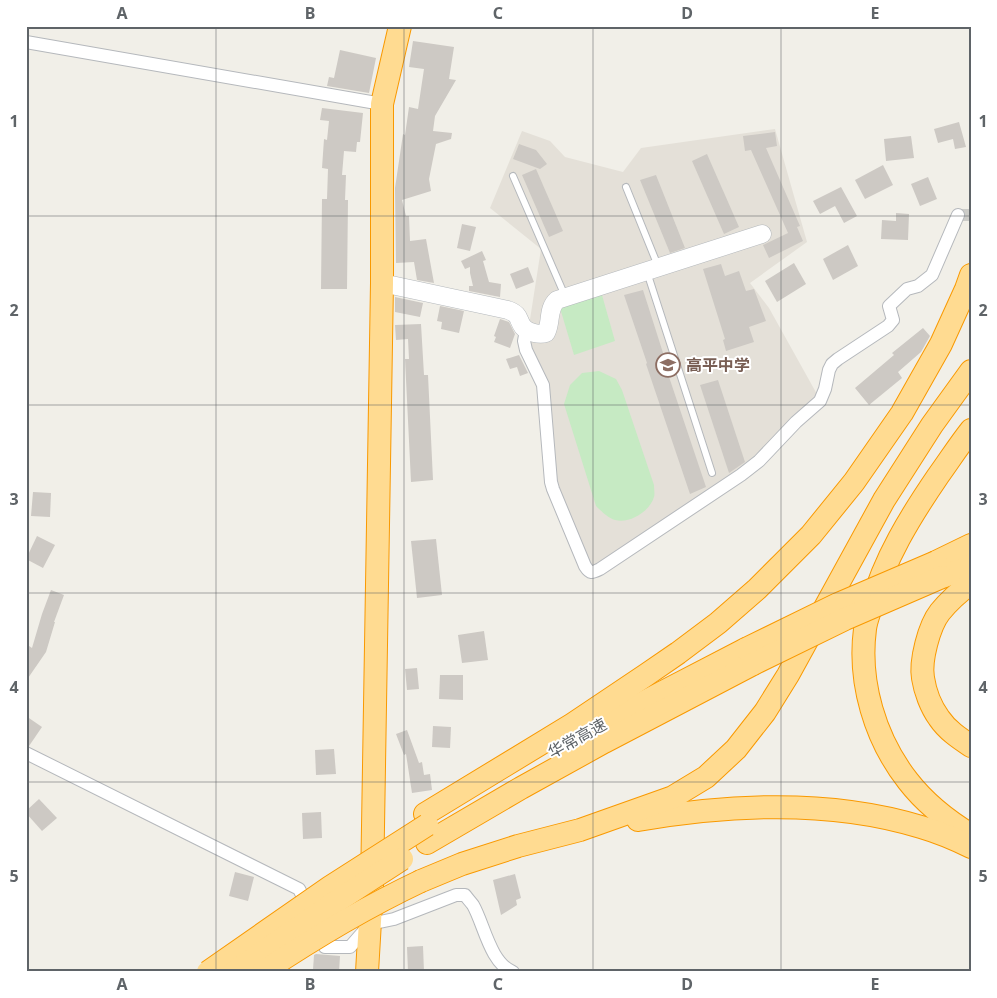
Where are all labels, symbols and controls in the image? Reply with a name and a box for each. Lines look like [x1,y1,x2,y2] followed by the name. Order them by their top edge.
[116,2,128,24] text: A
[305,2,315,24] text: B
[493,2,503,24] text: C
[681,2,693,24] text: D
[871,2,880,24] text: E
[9,110,19,132] text: 1
[978,110,988,132] text: 1
[9,299,19,321] text: 2
[978,299,988,321] text: 2
[655,352,681,378] school or university icon: 高平中学
[686,354,750,376] place label: 高平中学
[9,488,19,510] text: 3
[978,488,988,510] text: 3
[9,676,19,698] text: 4
[978,676,988,698] text: 4
[544,713,610,763] street label: 华常高速
[9,865,19,887] text: 5
[978,865,988,887] text: 5
[116,973,128,995] text: A
[305,973,315,995] text: B
[493,973,503,995] text: C
[681,973,693,995] text: D
[871,973,880,995] text: E

